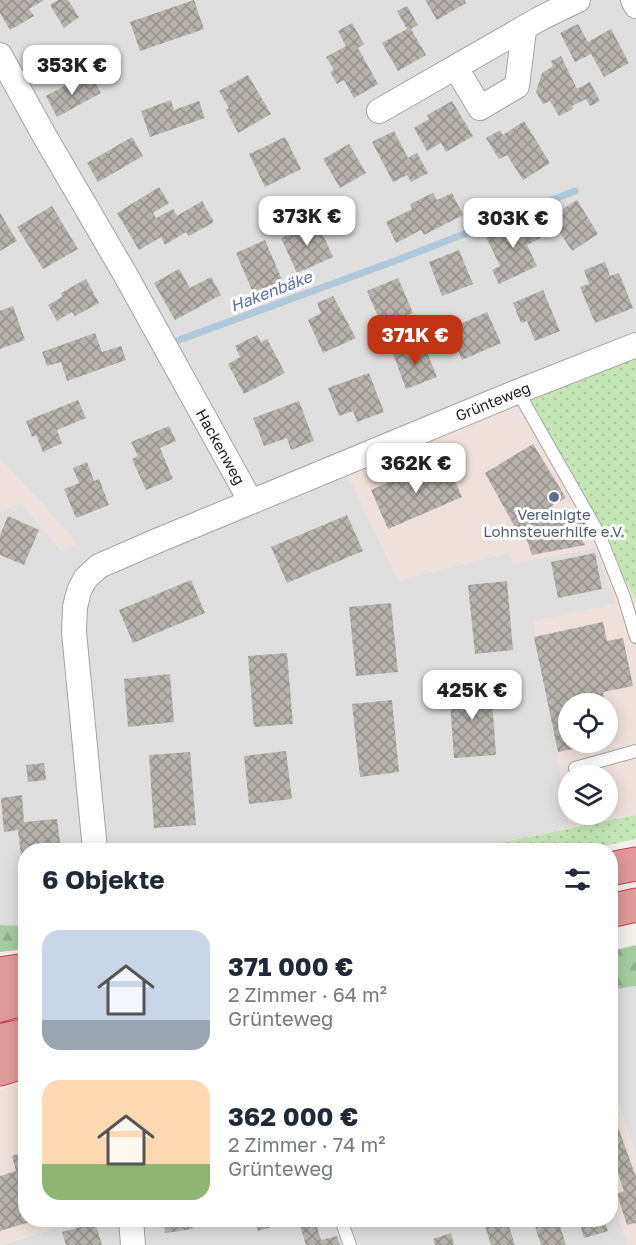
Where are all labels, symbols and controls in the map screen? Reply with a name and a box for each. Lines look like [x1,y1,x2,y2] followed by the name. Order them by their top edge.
[23,45,121,96] pin: 353K €
[37,52,107,76] text: 353K €
[258,196,356,247] pin: 373K €
[464,198,562,249] pin: 303K €
[273,203,341,227] text: 373K €
[478,205,549,229] text: 303K €
[227,266,316,316] water label: Hakenbäke
[366,315,464,366] pin: 371K €
[382,322,449,346] text: 371K €
[453,378,533,424] street label: Grünteweg
[193,405,249,488] street label: Hackenweg
[367,443,465,494] pin: 362K €
[381,450,451,474] text: 362K €
[547,490,561,504] marker: Vereinigte Lohnsteuerhilfe e.V.
[483,505,625,540] place label: Vereinigte Lohnsteuerhilfe e.V.
[423,670,521,721] pin: 425K €
[437,677,507,701] text: 425K €
[558,693,618,825] map controls
[558,693,618,753] button: locate
[558,765,618,825] button: layers
[561,863,594,896] icon: filters
[42,864,165,895] text: 6 Objekte
[228,951,353,982] text: 371 000 €
[90,954,162,1026] icon: home
[228,982,387,1006] text: 2 Zimmer · 64 m²
[228,1006,333,1030] text: Grünteweg
[228,1101,358,1132] text: 362 000 €
[90,1104,162,1176] icon: home
[228,1132,385,1156] text: 2 Zimmer · 74 m²
[228,1156,333,1180] text: Grünteweg

